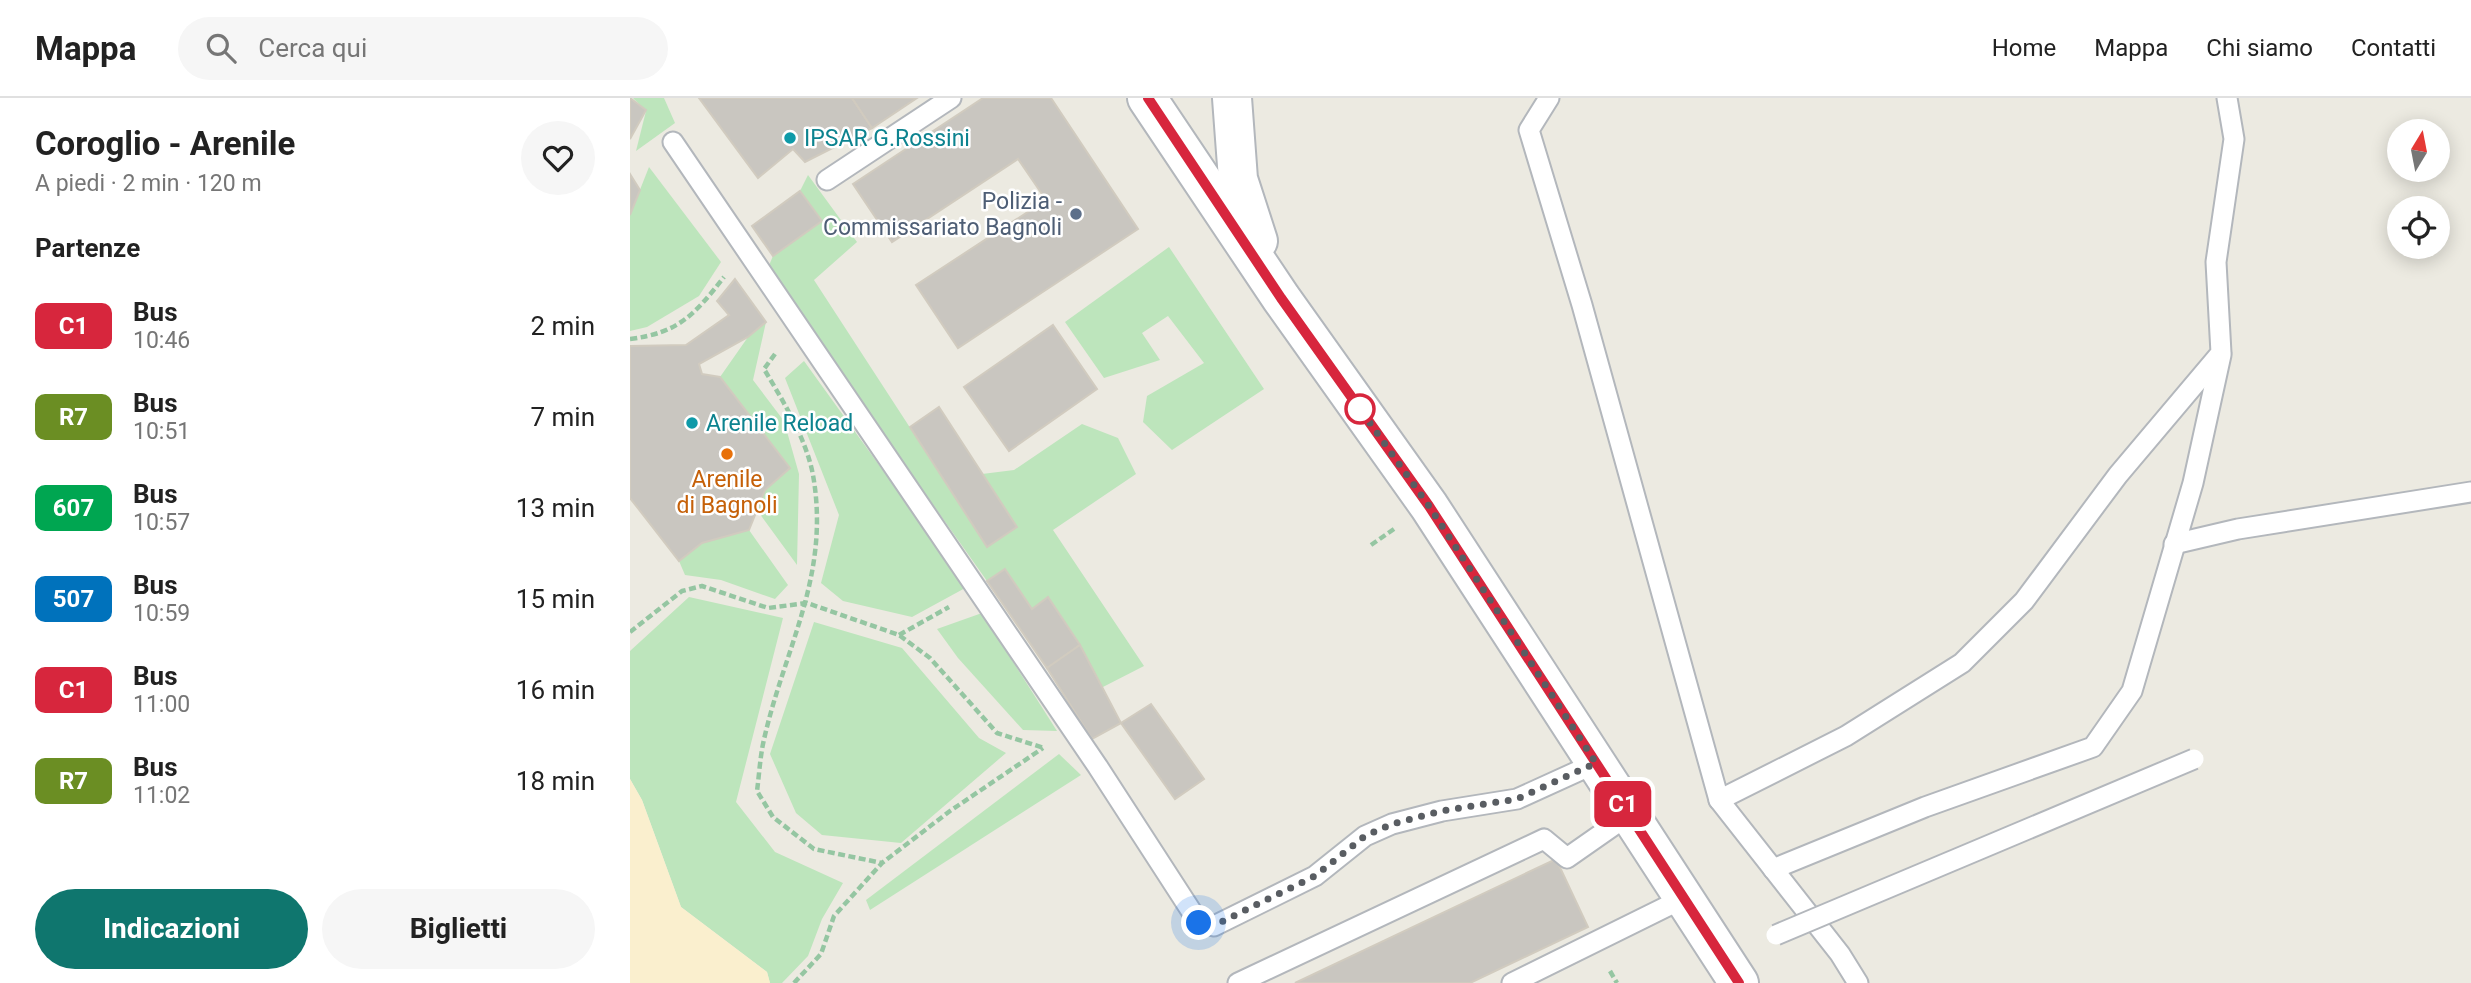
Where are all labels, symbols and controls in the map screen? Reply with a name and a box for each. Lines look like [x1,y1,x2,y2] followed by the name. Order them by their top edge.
[178,17,668,80] search box
[35,29,136,68] text: Mappa
[202,29,240,67] icon: search
[258,33,367,63] text: Cerca qui
[1992,34,2056,62] text: Home
[2094,34,2168,62] text: Mappa
[2206,34,2313,62] text: Chi siamo
[2351,34,2436,62] text: Contatti
[2387,119,2450,182] north arrow
[2387,119,2450,259] map controls
[521,121,595,195] button: heart
[35,124,295,163] text: Coroglio - Arenile
[804,125,970,152] place label: IPSAR G.Rossini
[782,130,798,146] marker: IPSAR G.Rossini
[35,170,262,197] text: A piedi · 2 min · 120 m
[823,188,1062,241] place label: Polizia - Commissariato Bagnoli
[2387,196,2450,259] button: locate
[1068,206,1084,222] marker: Polizia - Commissariato Bagnoli
[35,233,140,263] text: Partenze
[133,297,178,327] text: Bus
[530,311,595,341] text: 2 min
[59,312,88,340] text: C1
[133,327,190,354] text: 10:46
[133,388,178,418] text: Bus
[1345,394,1375,424] unlabelled marker
[530,402,595,432] text: 7 min
[59,403,88,431] text: R7
[706,410,853,437] place label: Arenile Reload
[684,415,700,431] marker: Arenile Reload
[133,418,190,445] text: 10:51
[719,446,735,462] marker: Arenile di Bagnoli
[676,466,778,519] place label: Arenile di Bagnoli
[133,479,178,509] text: Bus
[516,493,595,523] text: 13 min
[53,494,94,522] text: 607
[133,509,190,536] text: 10:57
[133,570,178,600] text: Bus
[516,584,595,614] text: 15 min
[53,585,94,613] text: 507
[133,600,190,627] text: 10:59
[133,661,178,691] text: Bus
[516,675,595,705] text: 16 min
[59,676,88,704] text: C1
[133,691,190,718] text: 11:00
[133,752,178,782] text: Bus
[516,766,595,796] text: 18 min
[59,767,88,795] text: R7
[1592,781,1654,827] line badge: C1
[133,782,190,809] text: 11:02
[1608,790,1638,818] text: C1
[35,889,308,969] button: Indicazioni
[322,889,595,969] button: Biglietti
[1181,905,1216,940] your location

